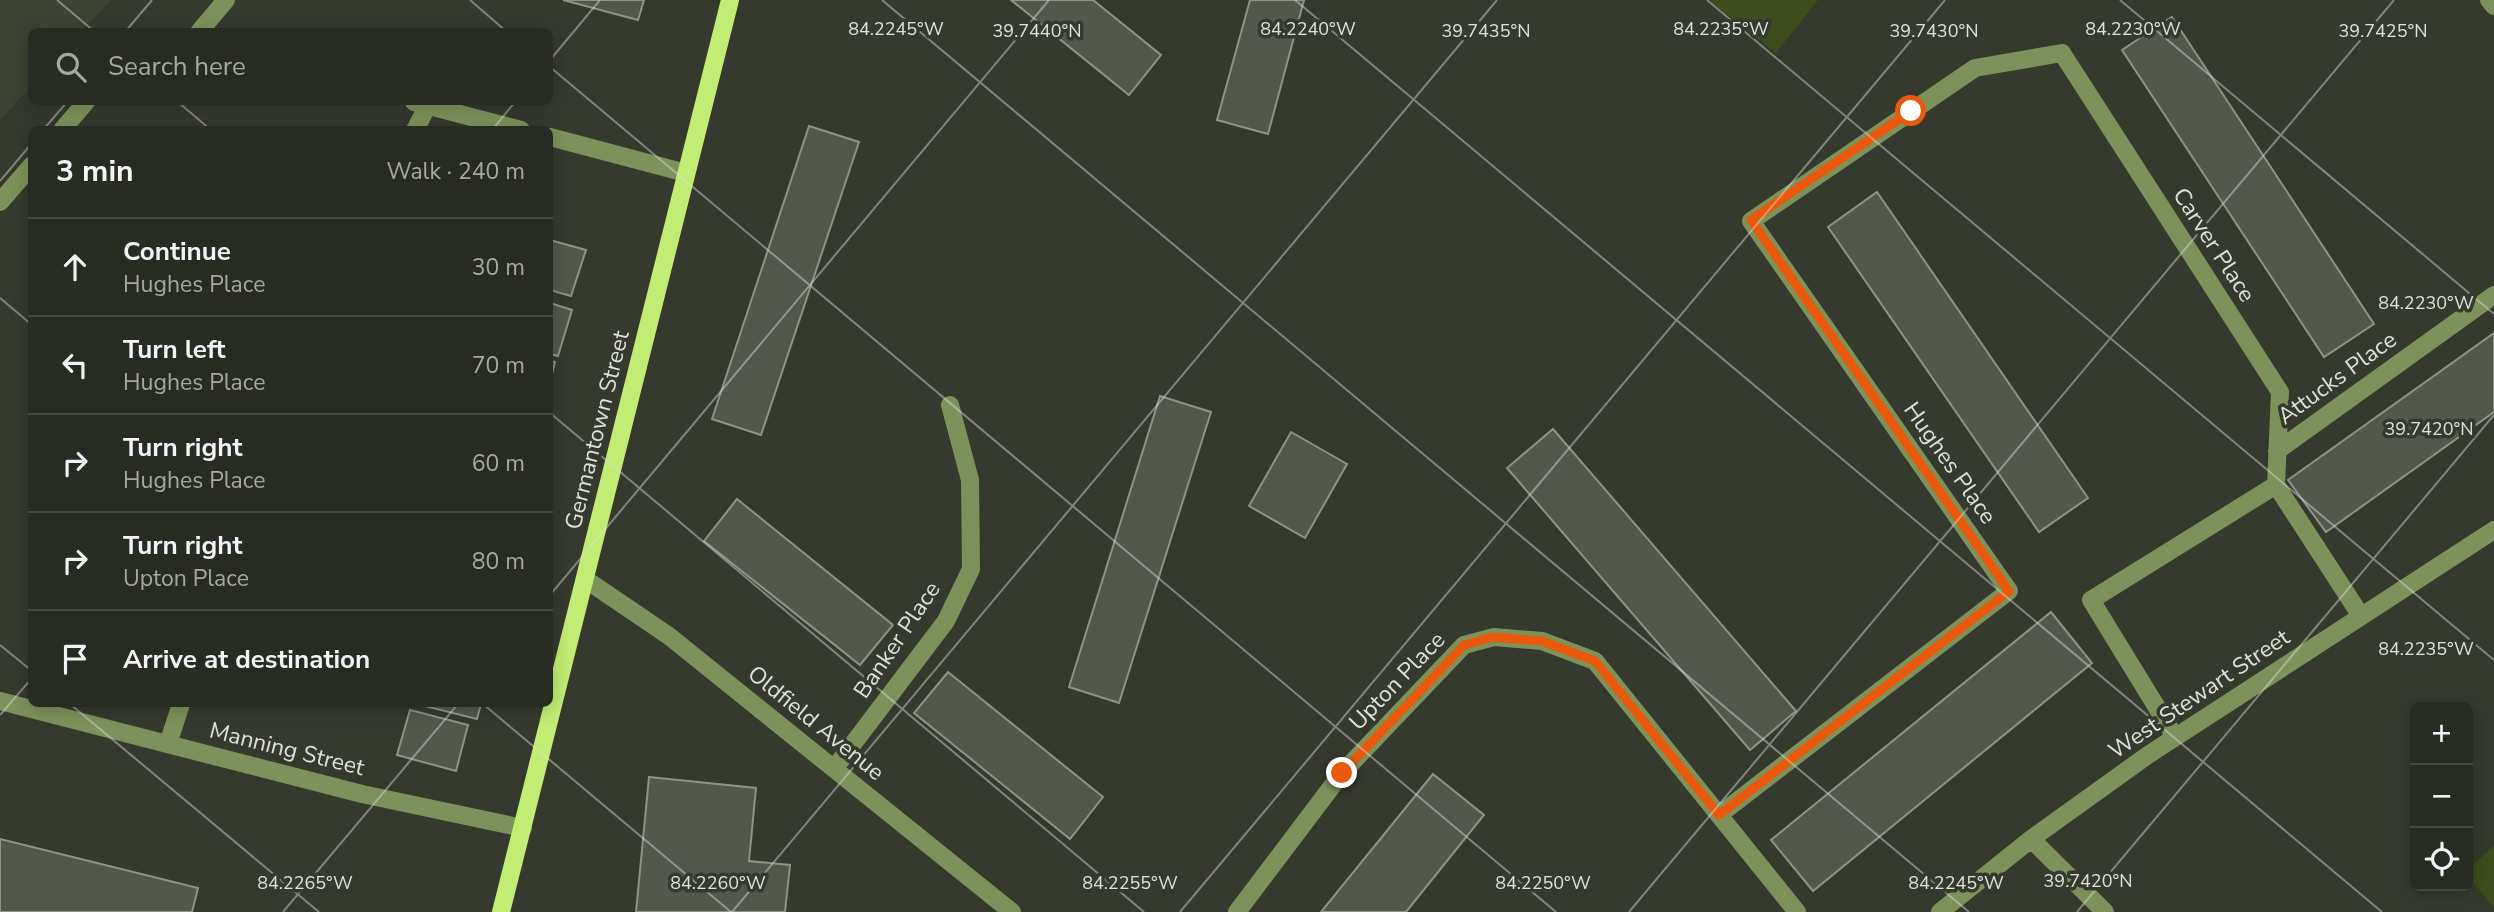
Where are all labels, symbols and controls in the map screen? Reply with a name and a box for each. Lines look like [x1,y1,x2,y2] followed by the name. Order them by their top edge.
[848,17,944,41] text: 84.2245°W
[1260,17,1356,41] text: 84.2240°W
[1673,17,1769,41] text: 84.2235°W
[2085,17,2181,41] text: 84.2230°W
[993,19,1081,43] text: 39.7440°N
[1442,19,1530,43] text: 39.7435°N
[1890,19,1978,43] text: 39.7430°N
[2339,19,2427,43] text: 39.7425°N
[28,28,553,105] search box
[52,48,90,86] icon: search
[108,49,246,84] text: Search here
[1895,95,1926,126] route start
[56,151,134,192] text: 3 min
[386,156,525,187] text: Walk · 240 m
[2165,182,2263,308] street label: Carver Place
[123,234,231,269] text: Continue
[56,248,94,286] icon: ahead
[472,252,525,283] text: 30 m
[123,269,265,300] text: Hughes Place
[2378,291,2474,315] text: 84.2230°W
[2271,324,2403,432] street label: Attucks Place
[557,326,637,533] street label: Germantown Street
[123,332,226,367] text: Turn left
[56,346,94,384] icon: left
[472,350,525,381] text: 70 m
[123,367,265,398] text: Hughes Place
[1896,396,2004,530] street label: Hughes Place
[2385,417,2473,441] text: 39.7420°N
[123,430,242,465] text: Turn right
[56,444,94,482] icon: right
[472,448,525,479] text: 60 m
[123,465,265,496] text: Hughes Place
[123,528,242,563] text: Turn right
[56,542,94,580] icon: right
[472,546,525,577] text: 80 m
[123,563,249,594] text: Upton Place
[847,576,947,704] street label: Banker Place
[2102,621,2296,766] street label: West Stewart Street
[1342,625,1452,737] street label: Upton Place
[2378,637,2474,661] text: 84.2235°W
[56,640,94,678] icon: arrive
[123,642,370,677] text: Arrive at destination
[741,658,891,788] street label: Oldfield Avenue
[2410,702,2473,891] map controls
[2410,702,2473,765] button: +
[206,715,369,783] street label: Manning Street
[1326,757,1357,788] route end
[2410,765,2473,828] button: −
[2410,828,2473,891] button: locate
[2044,869,2132,893] text: 39.7420°N
[257,871,353,895] text: 84.2265°W
[670,871,766,895] text: 84.2260°W
[1082,871,1178,895] text: 84.2255°W
[1495,871,1591,895] text: 84.2250°W
[1908,871,2004,895] text: 84.2245°W

